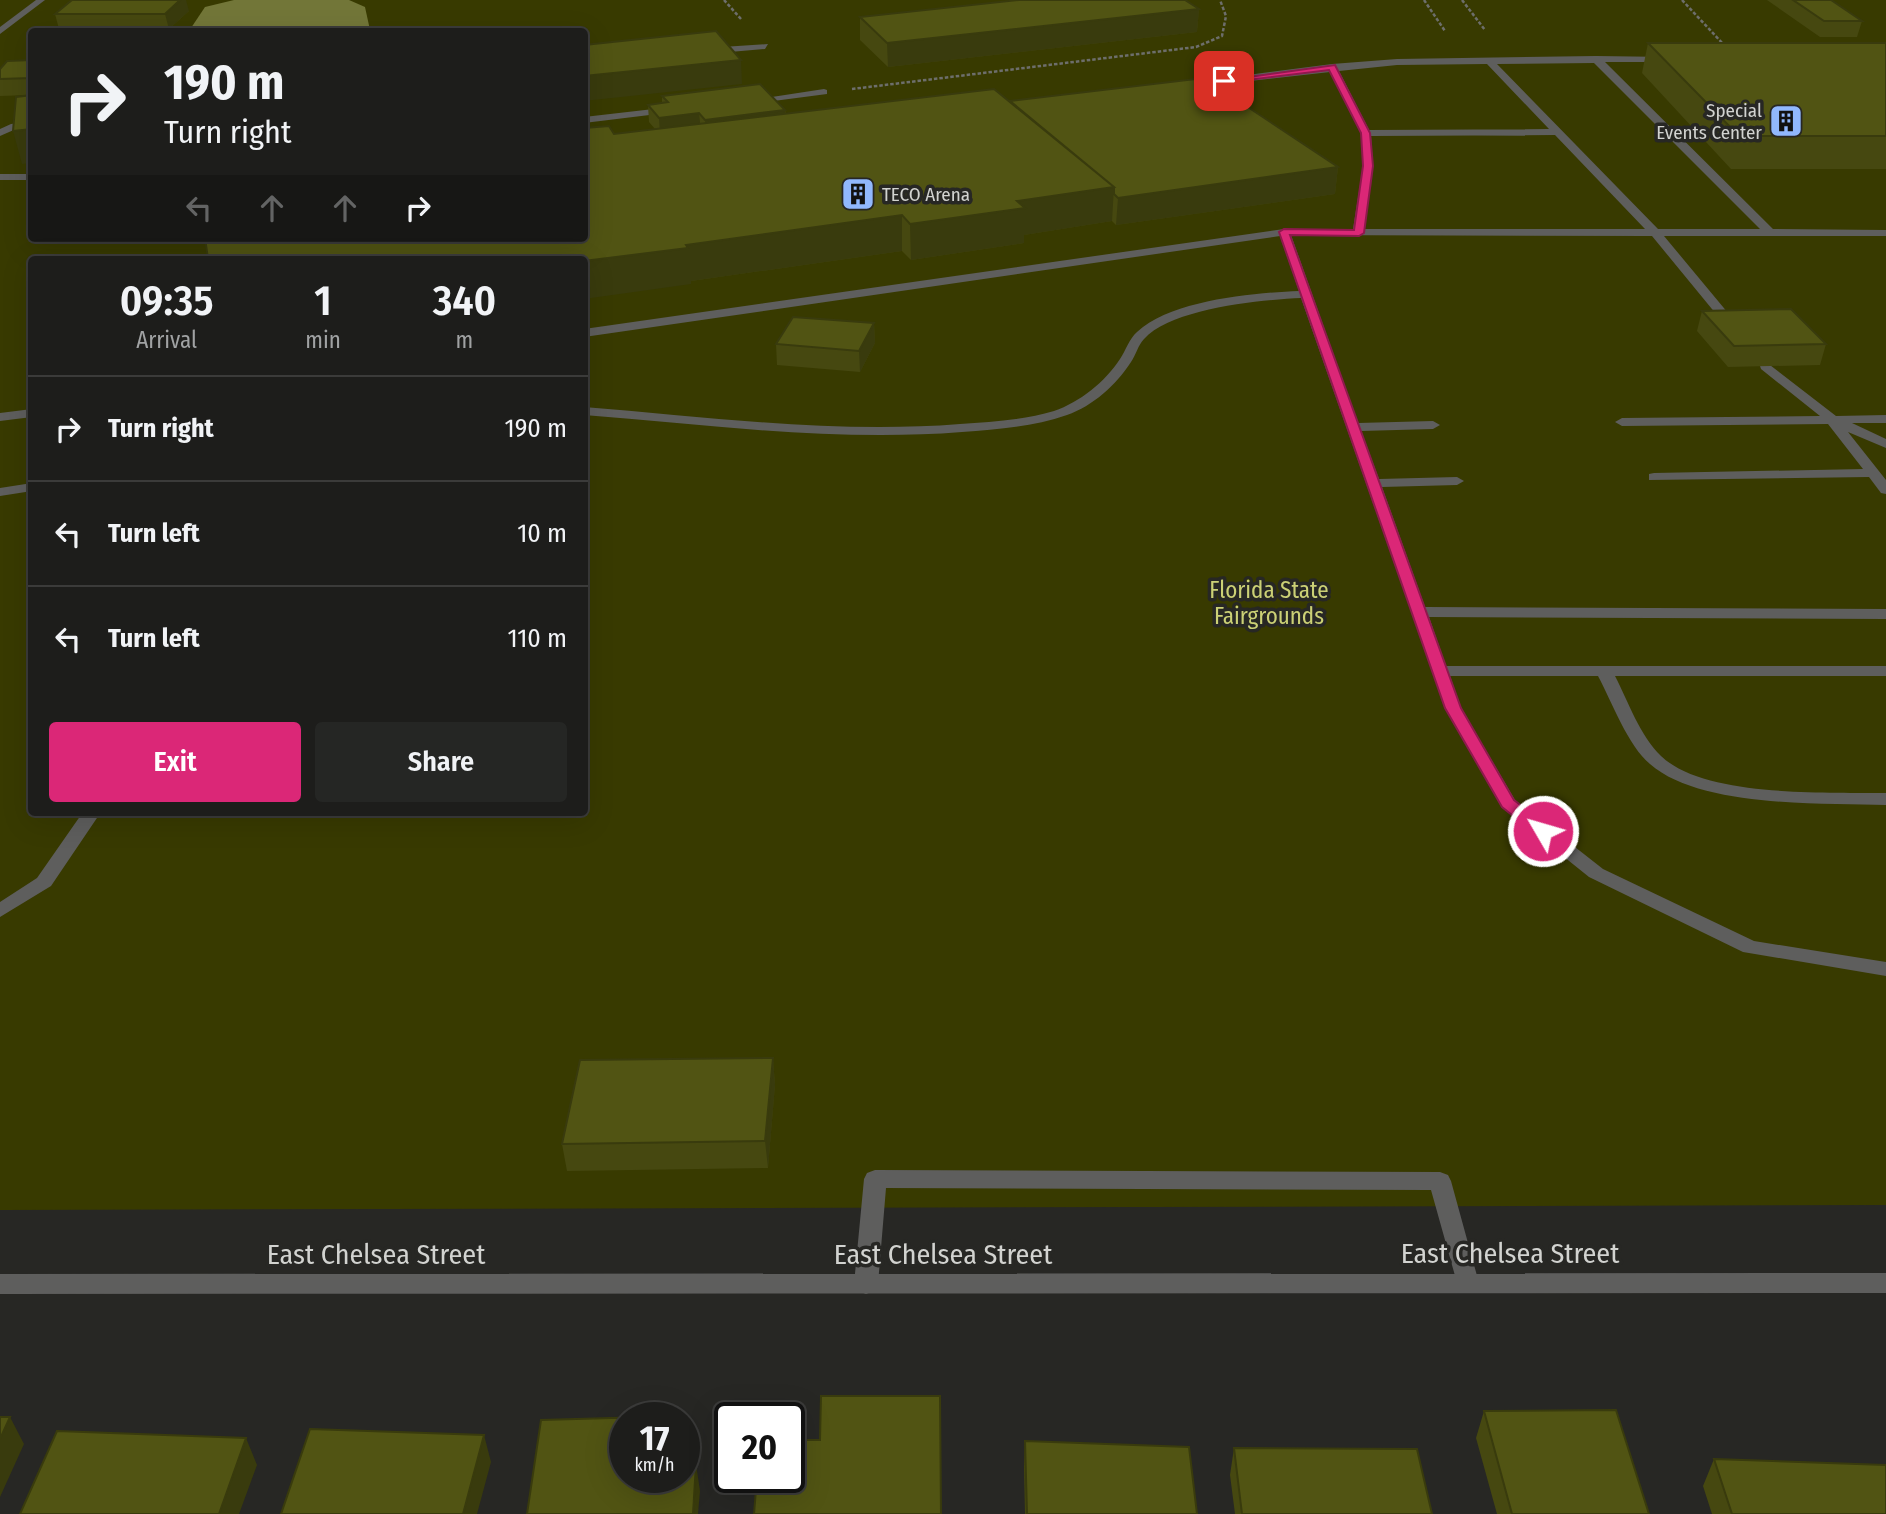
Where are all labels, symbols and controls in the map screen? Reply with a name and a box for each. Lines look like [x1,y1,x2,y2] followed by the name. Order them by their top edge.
[1194,51,1254,111] pin
[164,53,284,112] text: 190 m
[49,56,140,147] icon: right
[1205,62,1243,100] icon: arrive
[1656,99,1762,144] place label: Special Events Center
[1767,102,1805,140] building icon: Special Events Center
[164,113,291,151] text: Turn right
[839,175,877,213] building icon: TECO Arena
[882,183,970,206] place label: TECO Arena
[180,189,218,227] icon: left
[253,189,291,227] icon: ahead
[326,189,364,227] icon: ahead
[399,189,437,227] icon: right
[120,276,214,326] text: 09:35
[314,276,332,326] text: 1
[433,276,496,326] text: 340
[136,326,197,354] text: Arrival
[305,326,341,354] text: min
[456,326,473,354] text: m
[49,410,87,448] icon: right
[108,413,214,444] text: Turn right
[505,413,567,444] text: 190 m
[49,515,87,553] icon: left
[108,518,200,549] text: Turn left
[517,518,567,549] text: 10 m
[1209,576,1329,630] park label: Florida State Fairgrounds
[49,620,87,658] icon: left
[108,623,200,654] text: Turn left
[507,623,567,654] text: 110 m
[49,722,301,802] button: Exit
[315,722,567,802] button: Share
[1506,794,1580,868] position arrow
[1401,1237,1620,1270] street label: East Chelsea Street
[267,1238,486,1271] street label: East Chelsea Street
[834,1238,1053,1271] street label: East Chelsea Street
[714,1402,805,1493] speed limit sign: 20
[640,1417,669,1459] text: 17
[634,1454,675,1476] text: km/h

